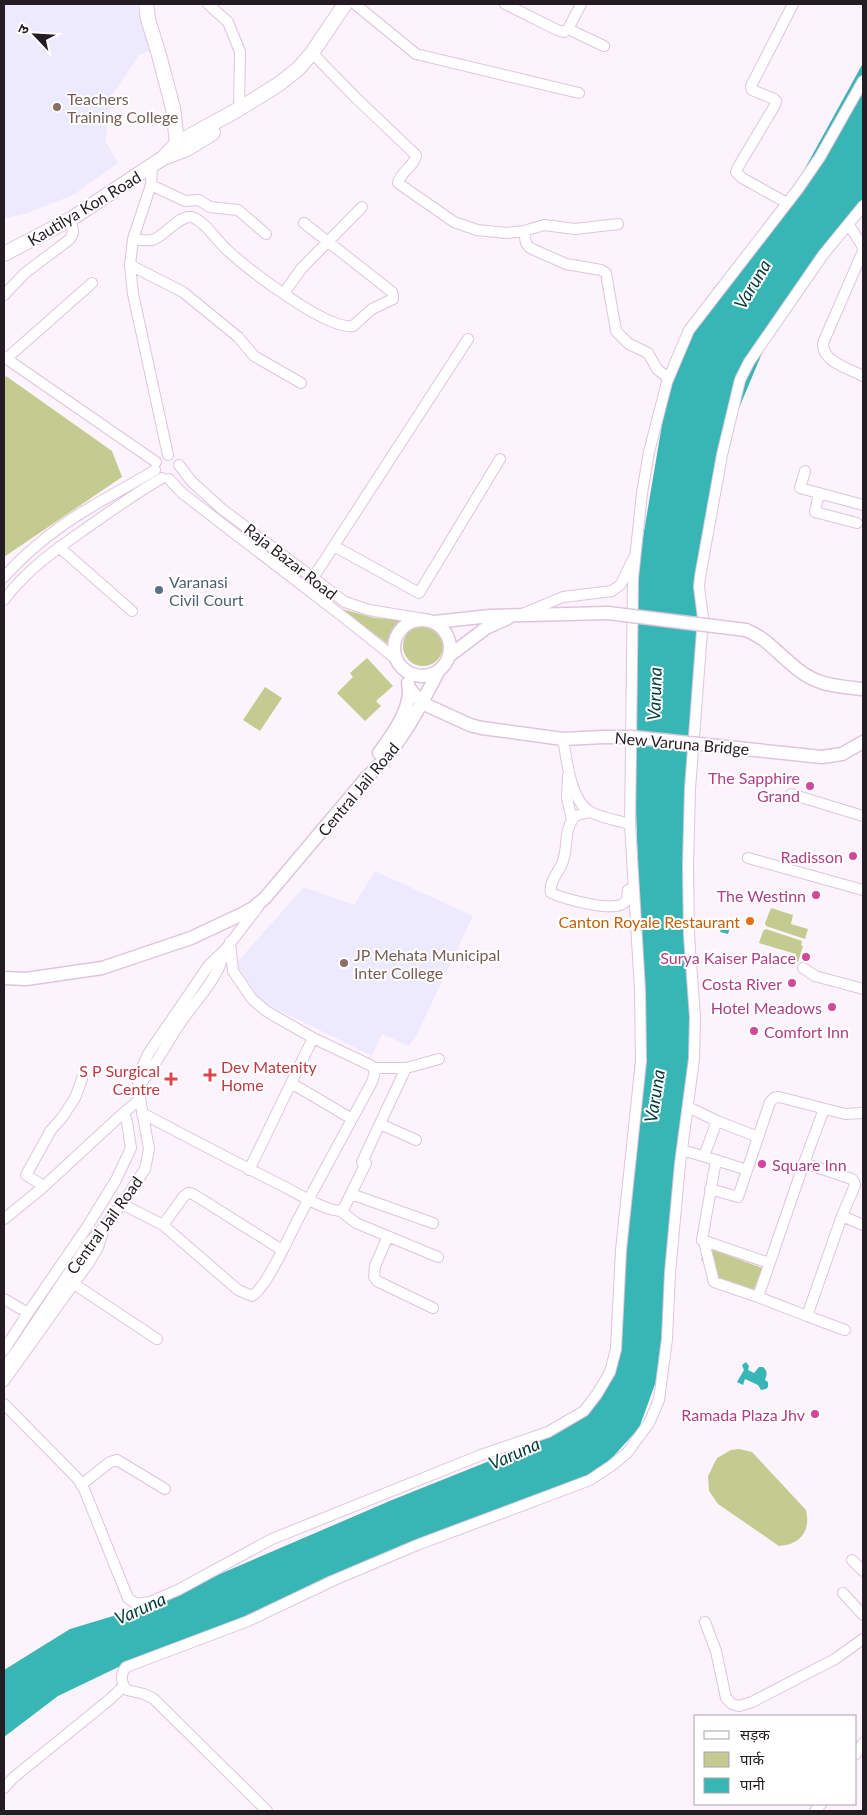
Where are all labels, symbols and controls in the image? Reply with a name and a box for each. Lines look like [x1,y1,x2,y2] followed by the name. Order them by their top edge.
[10,10,60,60] north arrow
[13,21,33,37] text: उ
[67,89,179,126] place label: Teachers Training College
[51,101,63,113] marker: Teachers Training College
[24,167,144,249] street label: Kautilya Kon Road
[729,255,775,313] water label: Varuna
[241,519,341,603] street label: Raja Bazar Road
[169,572,244,609] place label: Varanasi Civil Court
[153,584,165,596] marker: Varanasi Civil Court
[642,667,666,721] water label: Varuna
[614,728,750,758] street label: New Varuna Bridge
[313,738,403,840] street label: Central Jail Road
[708,768,800,805] place label: The Sapphire Grand
[804,780,816,792] marker: The Sapphire Grand
[780,847,843,866] place label: Radisson
[847,850,859,862] marker: Radisson
[717,886,806,905] place label: The Westinn
[810,889,822,901] marker: The Westinn
[558,912,740,931] place label: Canton Royale Restaurant
[744,915,756,927] marker: Canton Royale Restaurant
[354,945,500,982] place label: JP Mehata Municipal Inter College
[660,948,796,967] place label: Surya Kaiser Palace
[800,951,812,963] marker: Surya Kaiser Palace
[338,957,350,969] marker: JP Mehata Municipal Inter College
[702,974,782,993] place label: Costa River
[786,977,798,989] marker: Costa River
[711,998,822,1017] place label: Hotel Meadows
[826,1001,838,1013] marker: Hotel Meadows
[764,1022,849,1041] place label: Comfort Inn
[748,1025,760,1037] marker: Comfort Inn
[221,1057,317,1094] place label: Dev Matenity Home
[79,1061,160,1098] place label: S P Surgical Centre
[203,1068,217,1082] marker: Dev Matenity Home
[639,1068,669,1124] water label: Varuna
[164,1072,178,1086] marker: S P Surgical Centre
[772,1155,847,1174] place label: Square Inn
[756,1158,768,1170] marker: Square Inn
[62,1172,146,1278] street label: Central Jail Road
[681,1405,806,1424] place label: Ramada Plaza Jhv
[809,1408,821,1420] marker: Ramada Plaza Jhv
[485,1432,543,1474] water label: Varuna
[111,1587,169,1629] water label: Varuna
[694,1715,857,1805] legend
[740,1725,770,1743] text: सड़क
[740,1750,764,1768] text: पार्क
[740,1775,766,1793] text: पानी

